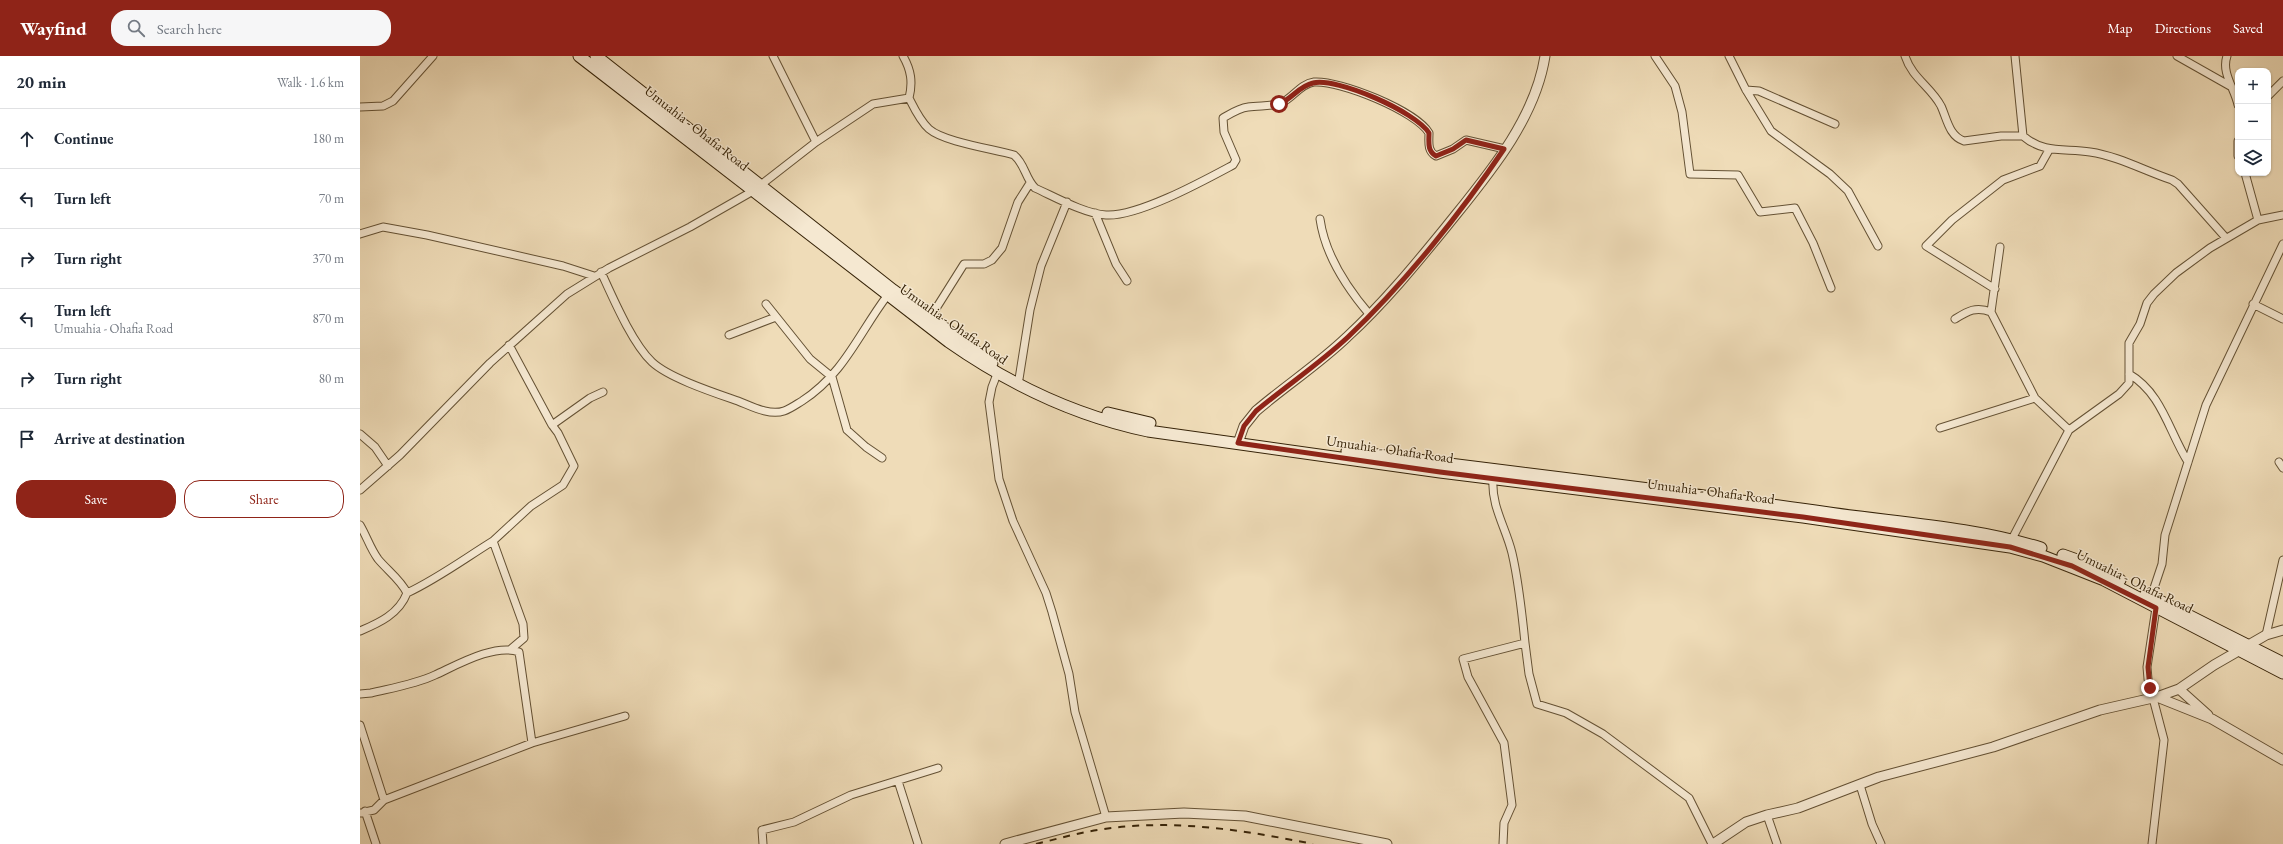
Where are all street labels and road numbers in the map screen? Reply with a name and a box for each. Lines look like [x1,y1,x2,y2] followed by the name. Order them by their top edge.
[641,81,754,175] street label: Umuahia - Ohafia Road
[896,280,1012,369] street label: Umuahia - Ohafia Road
[1325,431,1456,467] street label: Umuahia - Ohafia Road
[1646,474,1777,508] street label: Umuahia - Ohafia Road
[2073,545,2197,618] street label: Umuahia - Ohafia Road

